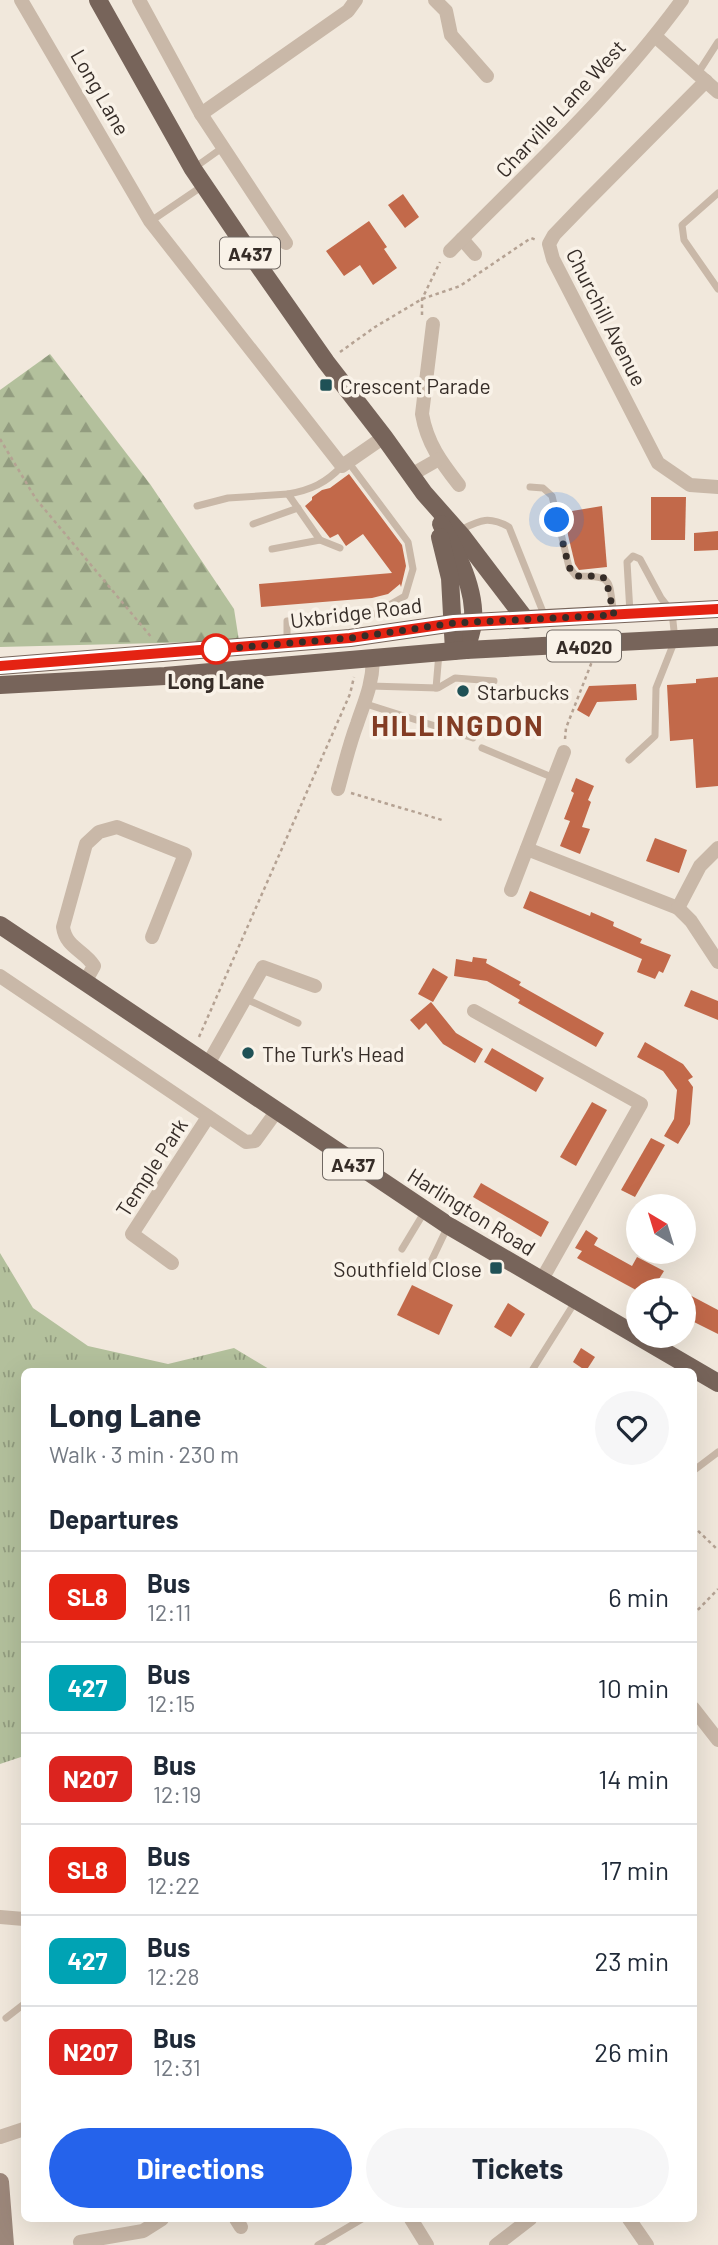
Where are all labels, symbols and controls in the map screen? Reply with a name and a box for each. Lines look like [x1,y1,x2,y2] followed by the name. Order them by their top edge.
[490,34,630,182] street label: Charville Lane West
[66,45,136,139] street label: Long Lane
[220,238,280,268] road number: A437
[562,244,652,390] street label: Churchill Avenue
[340,373,491,398] place label: Crescent Parade
[318,377,334,393] marker: Crescent Parade
[539,502,574,537] your location
[289,592,423,632] street label: Uxbridge Road
[547,631,621,662] road number: A4020
[201,634,231,664] marker: Long Lane
[167,668,265,693] place label: Long Lane
[477,679,569,704] place label: Starbucks
[455,683,471,699] marker: Starbucks
[371,708,545,742] district label: HILLINGDON
[262,1041,405,1066] place label: The Turk's Head
[240,1045,256,1061] marker: The Turk's Head
[110,1113,192,1221] street label: Temple Park
[323,1148,383,1180] road number: A437
[404,1162,540,1260] street label: Harlington Road
[626,1194,696,1264] north arrow
[626,1194,696,1348] map controls
[333,1256,482,1281] place label: Southfield Close
[488,1260,504,1276] marker: Southfield Close
[626,1278,696,1348] button: locate
[595,1391,669,1465] button: heart
[49,1394,202,1434] text: Long Lane
[49,1440,239,1468] text: Walk · 3 min · 230 m
[49,1503,179,1534] text: Departures
[147,1567,190,1598] text: Bus
[608,1581,669,1612] text: 6 min
[67,1582,108,1611] text: SL8
[147,1598,191,1626] text: 12:11
[147,1658,190,1689] text: Bus
[598,1672,669,1703] text: 10 min
[68,1673,107,1702] text: 427
[147,1689,195,1717] text: 12:15
[153,1749,196,1780] text: Bus
[598,1763,669,1794] text: 14 min
[63,1764,118,1793] text: N207
[153,1780,201,1808] text: 12:19
[147,1840,190,1871] text: Bus
[600,1854,669,1885] text: 17 min
[67,1855,108,1884] text: SL8
[147,1871,200,1899] text: 12:22
[147,1931,190,1962] text: Bus
[594,1945,669,1976] text: 23 min
[68,1946,107,1975] text: 427
[147,1962,200,1990] text: 12:28
[153,2022,196,2053] text: Bus
[594,2036,669,2067] text: 26 min
[63,2037,118,2066] text: N207
[153,2053,201,2081] text: 12:31
[49,2128,352,2208] button: Directions
[366,2128,669,2208] button: Tickets

